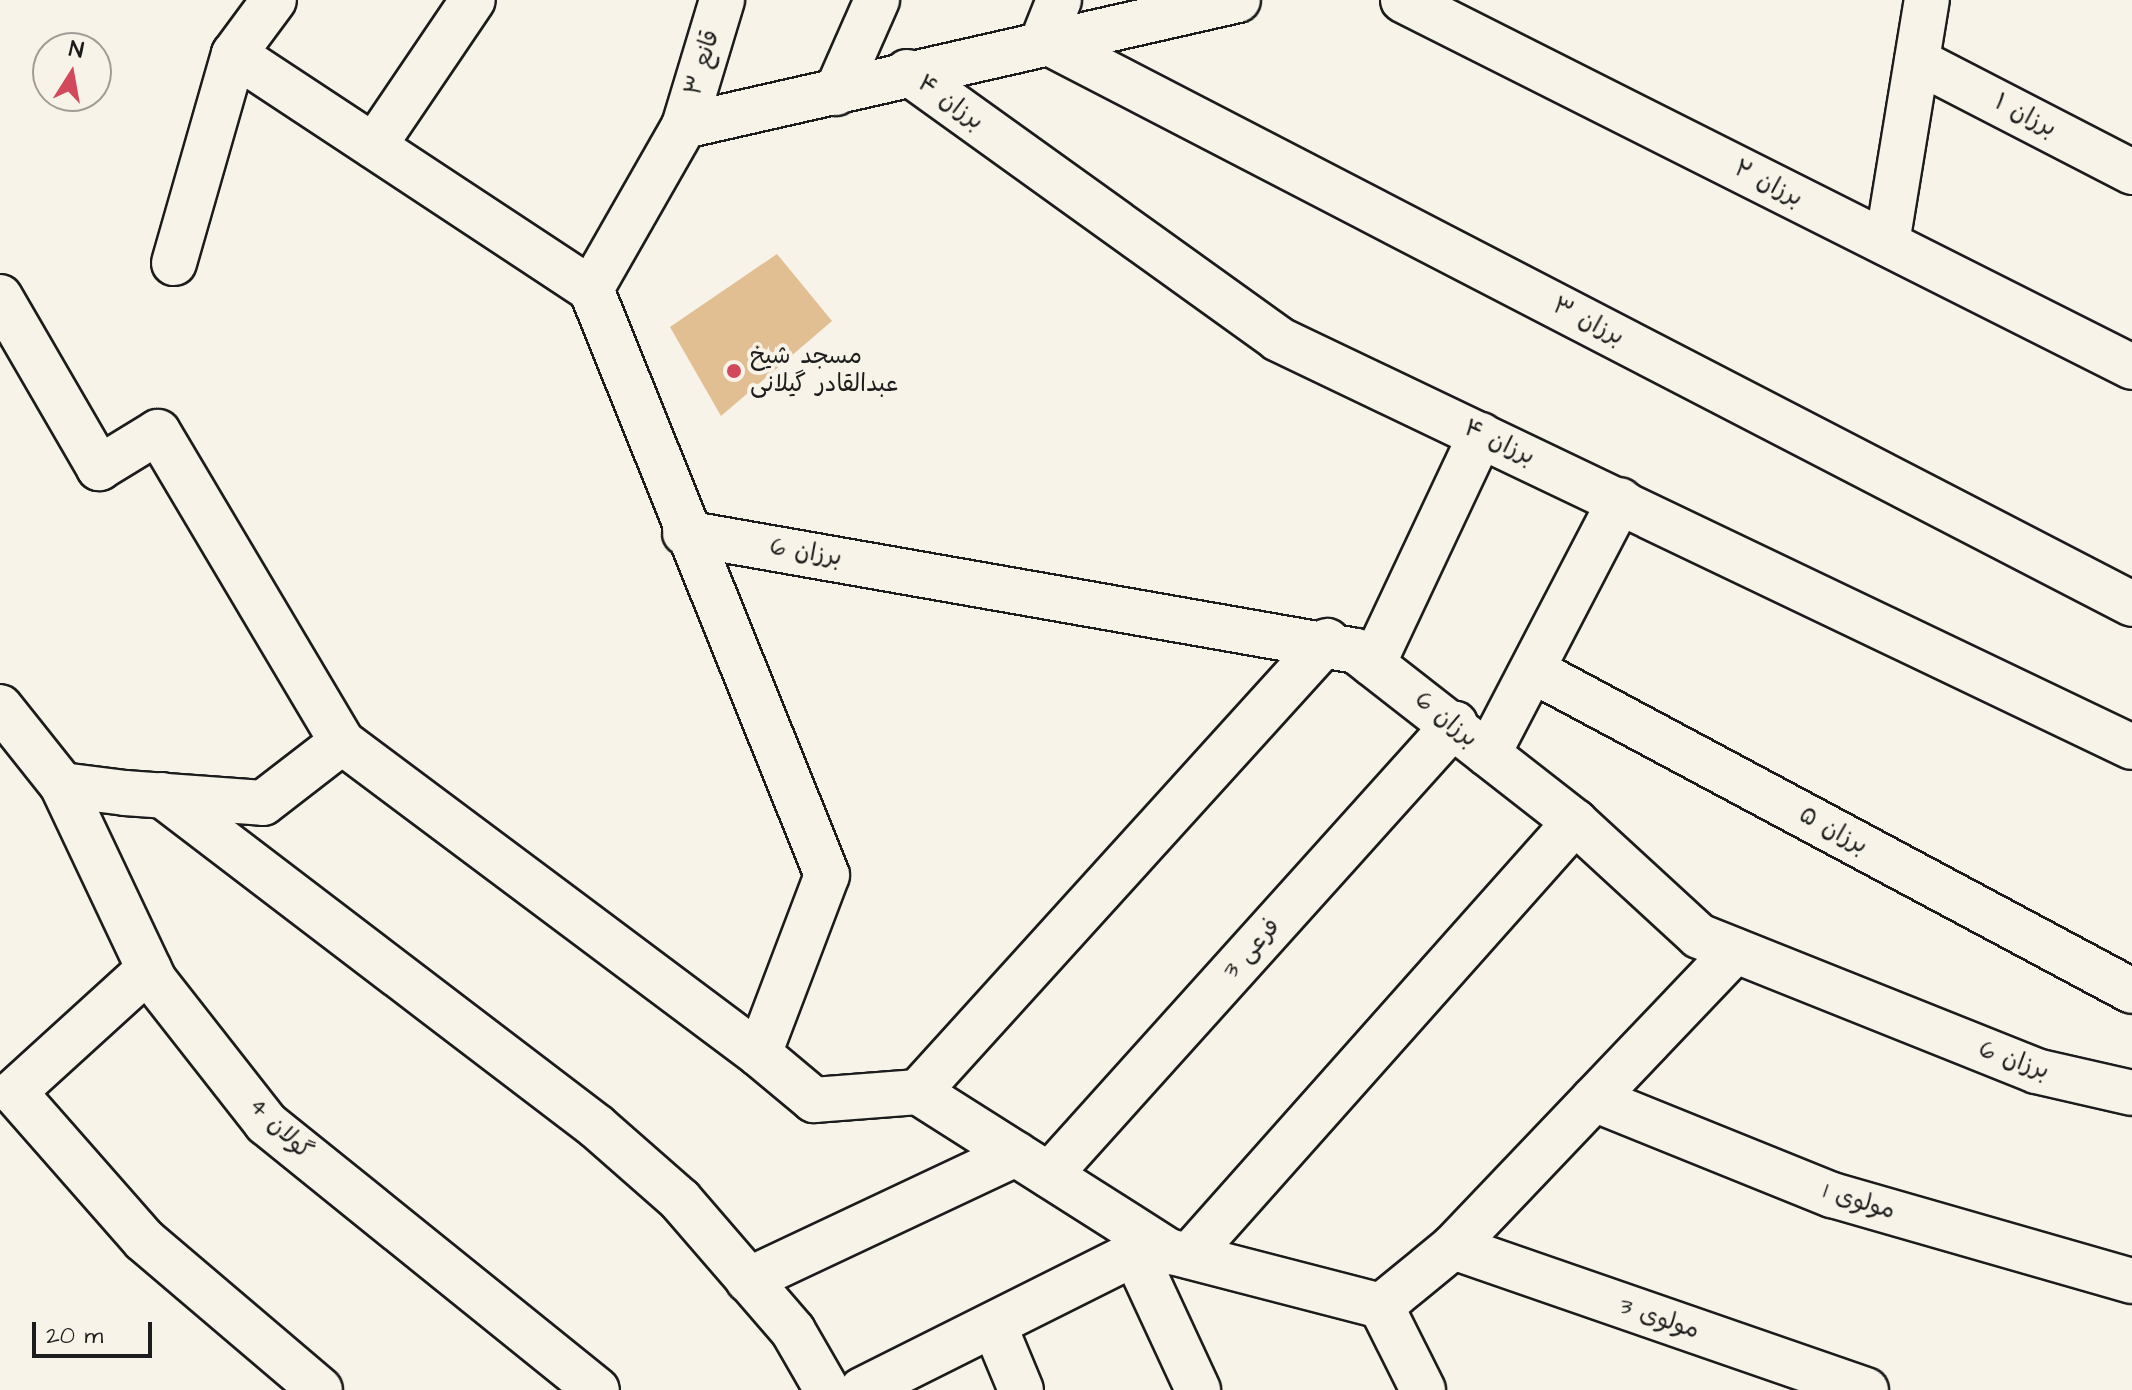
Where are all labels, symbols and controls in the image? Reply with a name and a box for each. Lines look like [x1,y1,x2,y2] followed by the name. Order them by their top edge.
[679,27,727,99] street label: قانع ۳
[32,32,112,112] north arrow
[67,33,86,66] text: N
[911,69,989,137] street label: برزان ۴
[1989,88,2061,144] street label: برزان ۱
[1729,155,1807,213] street label: برزان ۲
[1547,292,1629,352] street label: برزان ۳
[750,343,898,399] place label: مسجد شیخ عبدالقادر گیلانی
[725,362,743,380] marker: مسجد شیخ عبدالقادر گیلانی
[1459,414,1539,472] street label: برزان ۴
[768,533,844,573] street label: برزان 6
[1409,686,1483,754] street label: برزان 6
[1794,801,1872,861] street label: برزان ۵
[1217,913,1287,985] street label: فرعی 3
[1975,1036,2053,1086] street label: برزان 6
[243,1092,317,1166] street label: گولان 4
[1820,1177,1898,1227] street label: مولوی 1
[1615,1292,1703,1346] street label: مولوی 3
[36,1306,156,1356] scale bar
[46,1319,103,1353] text: 20 m

